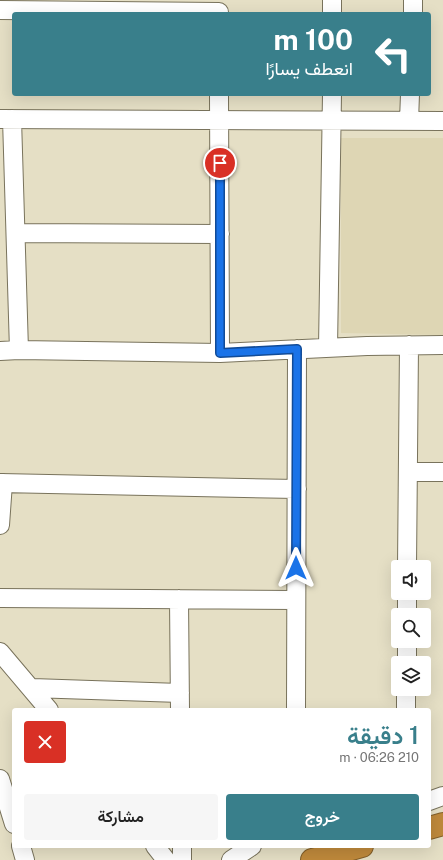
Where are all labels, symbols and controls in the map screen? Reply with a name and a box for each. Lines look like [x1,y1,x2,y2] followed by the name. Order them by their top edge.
[274,23,353,56] text: 100 m
[367,28,419,80] icon: left
[266,58,353,79] text: انعطف يسارًا
[203,146,237,180] pin
[209,152,231,174] icon: arrive
[275,547,317,589] position arrow
[391,560,431,696] map controls
[391,560,431,600] button: sound
[391,608,431,648] button: search
[391,656,431,696] button: layers
[24,721,66,763] button: close
[347,721,419,749] text: 1 دقيقة
[339,750,419,765] text: 210 m · 06:26
[24,794,218,840] button: مشاركة
[226,794,419,840] button: خروج

